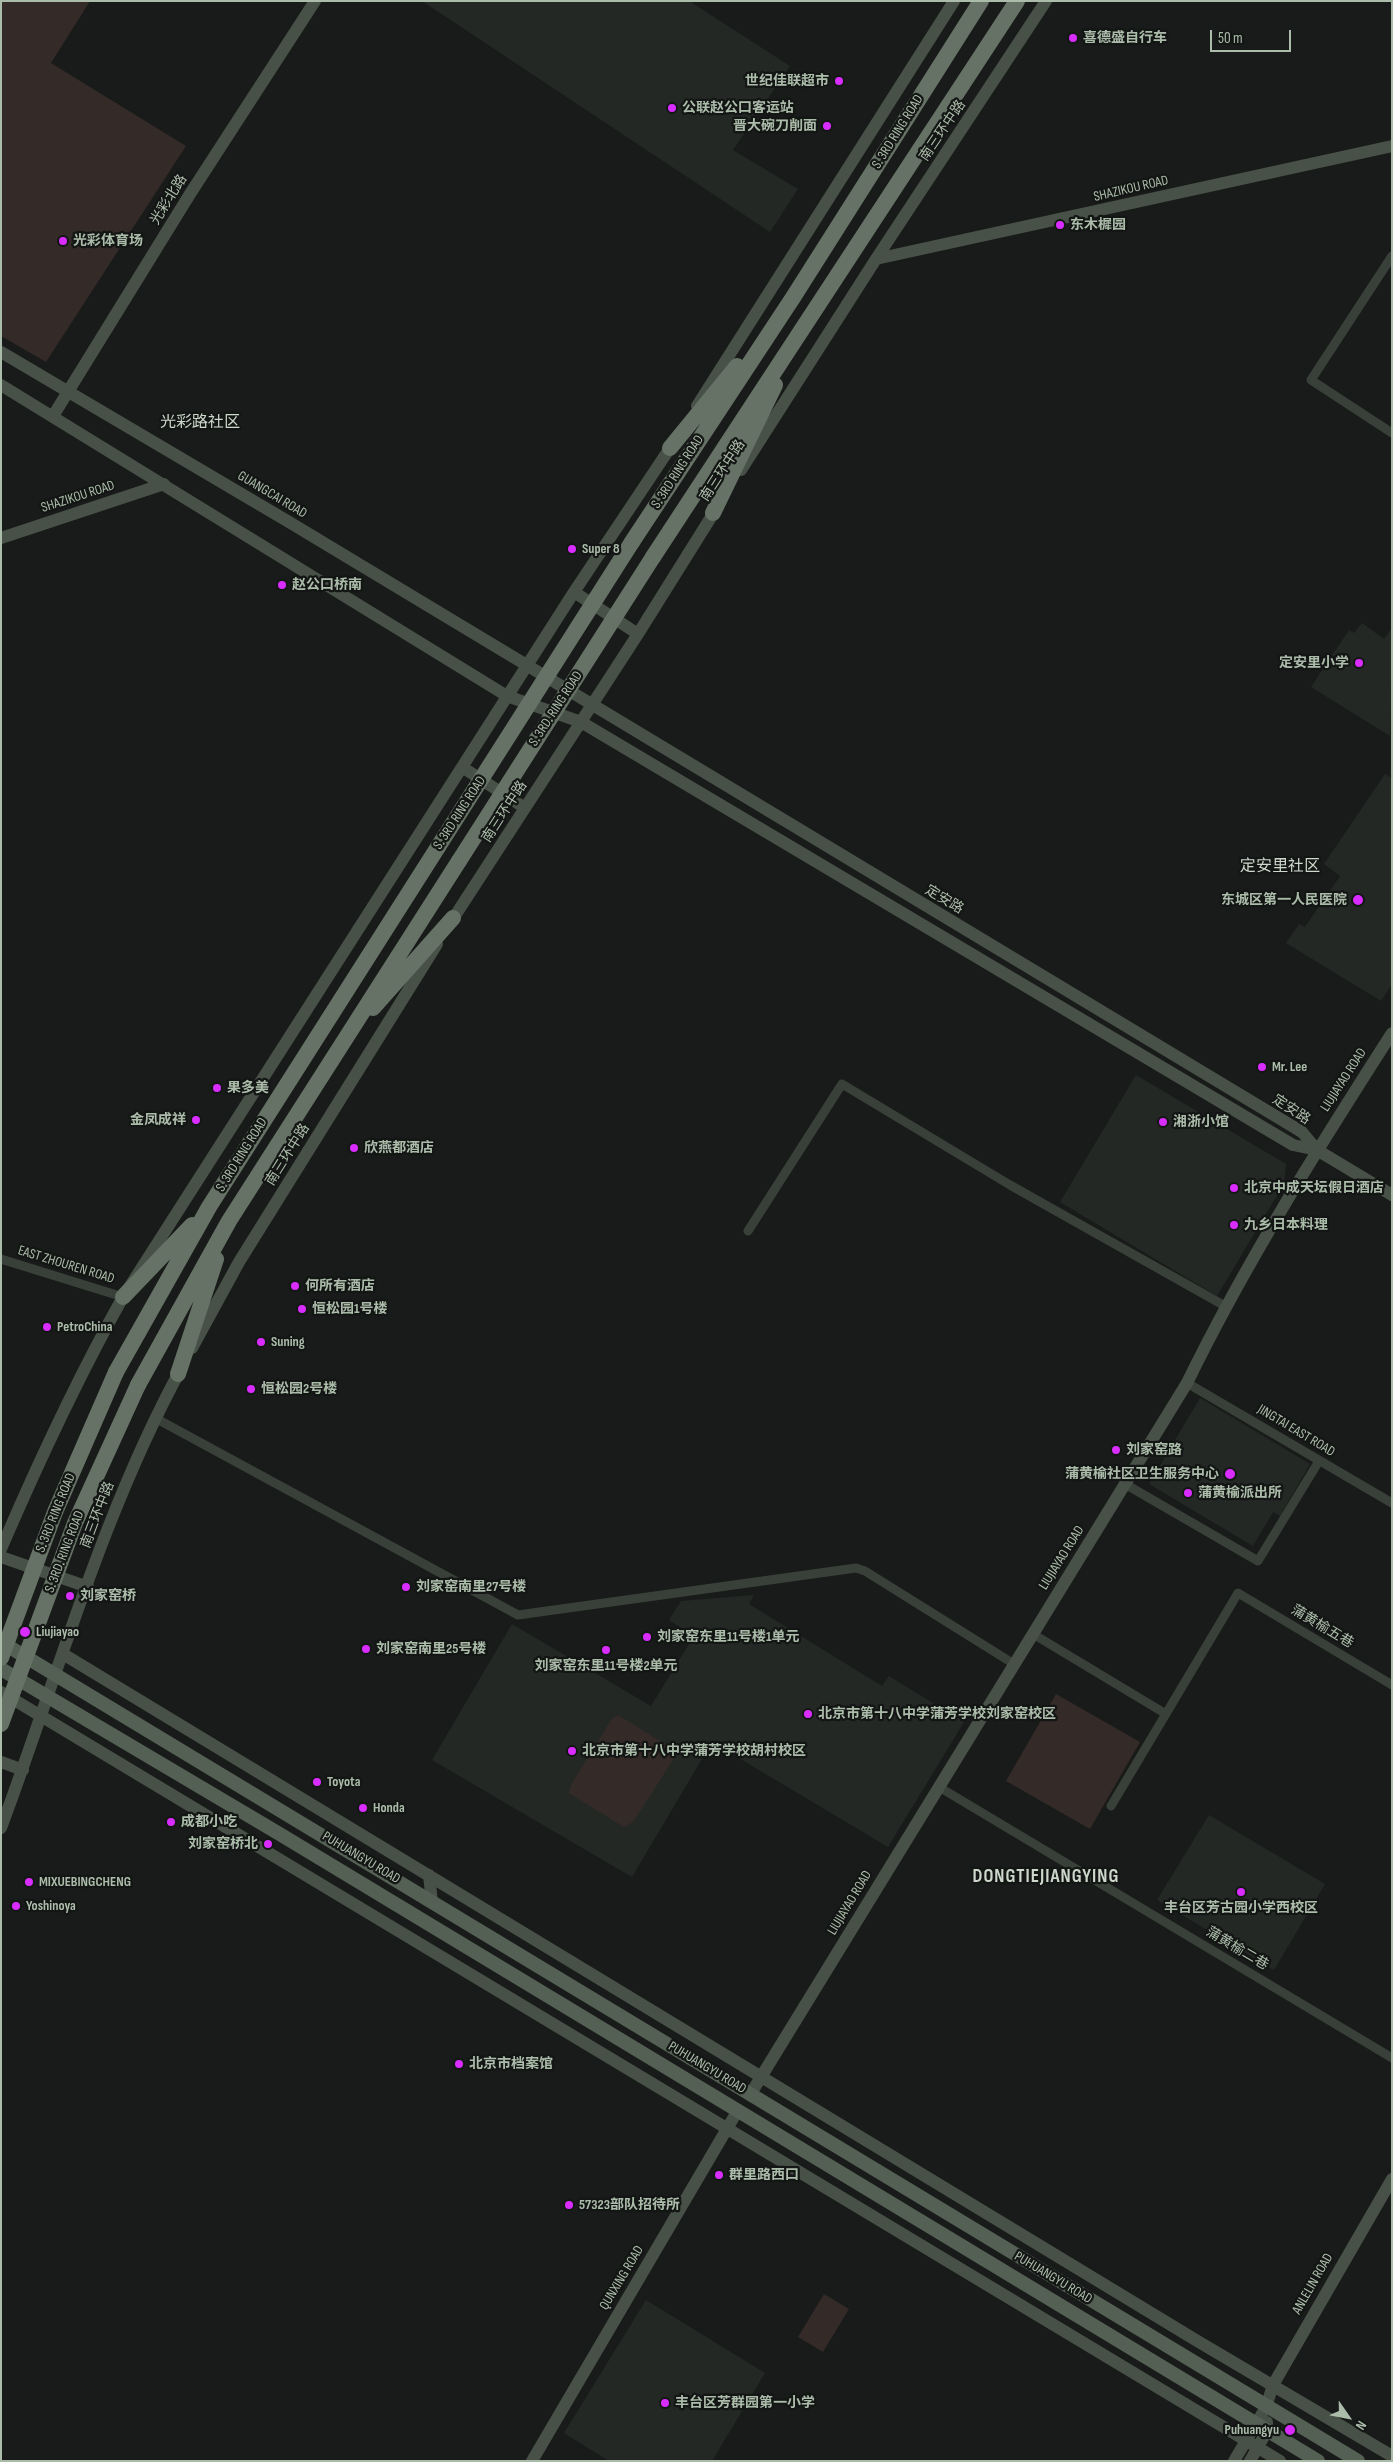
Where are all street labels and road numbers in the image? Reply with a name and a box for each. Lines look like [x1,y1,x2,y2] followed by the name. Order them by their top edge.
[869,92,927,172] street label: S. 3RD RING ROAD
[916,97,970,165] street label: 南三环中路
[147,172,191,228] street label: 光彩北路
[1092,172,1170,206] street label: SHAZIKOU ROAD
[648,432,708,512] street label: S. 3RD RING ROAD
[697,437,749,505] street label: 南三环中路
[234,468,310,522] street label: GUANGCAI ROAD
[39,477,117,517] street label: SHAZIKOU ROAD
[525,668,587,750] street label: S. 3RD. RING ROAD
[430,773,490,853] street label: S. 3RD RING ROAD
[479,778,531,846] street label: 南三环中路
[922,882,966,918] street label: 定安路
[1317,1045,1371,1115] street label: LIUJIAYAO ROAD
[1269,1092,1313,1128] street label: 定安路
[213,1115,271,1195] street label: S. 3RD RING ROAD
[262,1121,314,1189] street label: 南三环中路
[16,1242,116,1288] street label: EAST ZHOUREN ROAD
[1254,1401,1338,1461] street label: JINGTAI EAST ROAD
[32,1471,80,1555] street label: S. 3RD RING ROAD
[78,1479,118,1551] street label: 南三环中路
[42,1509,88,1595] street label: S. 3RD. RING ROAD
[1036,1523,1088,1593] street label: LIUJIAYAO ROAD
[1288,1602,1356,1652] street label: 蒲黄榆五巷
[319,1828,403,1888] street label: PUHUANGYU ROAD
[824,1868,876,1938] street label: LIUJIAYAO ROAD
[1203,1924,1271,1974] street label: 蒲黄榆二巷
[665,2038,749,2098] street label: PUHUANGYU ROAD
[596,2243,648,2313] street label: QUNXING ROAD
[1011,2248,1095,2308] street label: PUHUANGYU ROAD
[1289,2251,1337,2317] street label: ANLELIN ROAD

